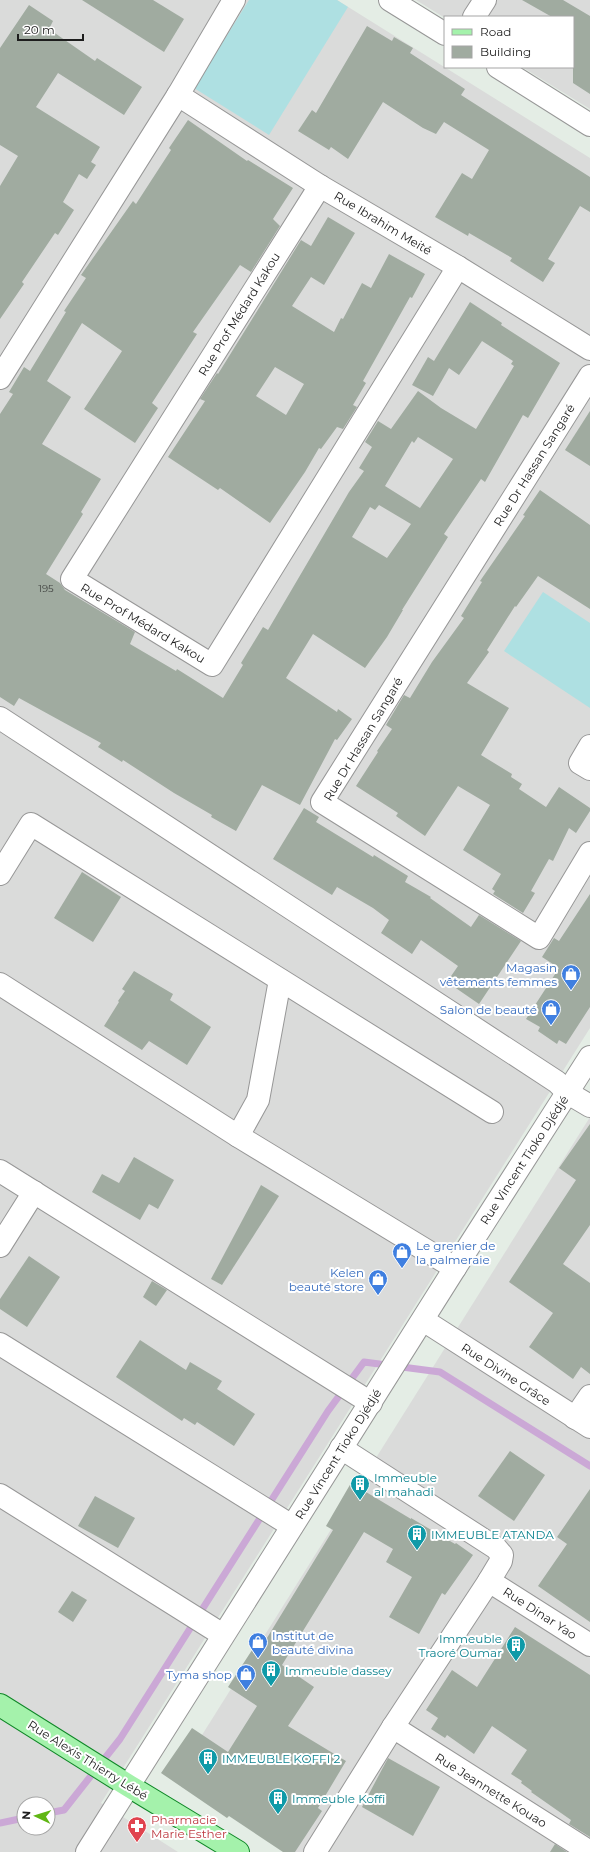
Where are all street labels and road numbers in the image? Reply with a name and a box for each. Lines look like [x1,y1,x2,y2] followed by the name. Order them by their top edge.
[331,188,435,258] street label: Rue Ibrahim Meité
[195,250,283,378] street label: Rue Prof Médard Kakou
[490,401,578,529] street label: Rue Dr Hassan Sangaré
[78,580,208,666] street label: Rue Prof Médard Kakou
[320,674,406,804] street label: Rue Dr Hassan Sangaré
[477,1093,571,1227] street label: Rue Vincent Tioko Djédjé
[459,1340,553,1408] street label: Rue Divine Grâce
[292,1386,384,1522] street label: Rue Vincent Tioko Djédjé
[500,1584,580,1642] street label: Rue Dinar Yao
[25,1717,151,1803] street label: Rue Alexis Thierry Lébé
[432,1749,550,1831] street label: Rue Jeannette Kouao

